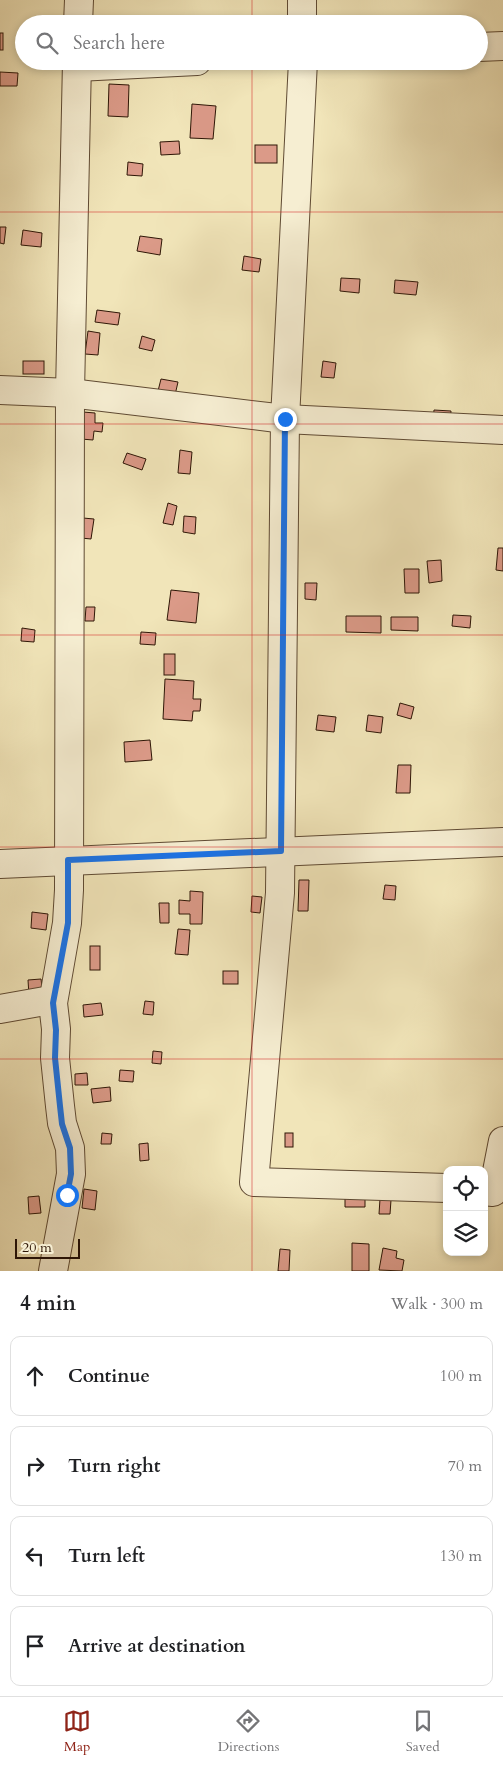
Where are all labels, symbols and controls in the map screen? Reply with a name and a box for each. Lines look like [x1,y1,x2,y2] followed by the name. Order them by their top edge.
[15,15,488,70] search box
[33,29,61,57] icon: search
[73,30,165,56] text: Search here
[274,408,297,431] route end
[443,1166,488,1256] map controls
[443,1166,488,1211] button: locate
[56,1184,79,1207] route start
[443,1211,488,1256] button: layers
[15,1236,80,1259] scale bar
[22,1238,52,1257] text: 20 m
[20,1289,76,1318] text: 4 min
[391,1293,483,1315] text: Walk · 300 m
[21,1362,49,1390] icon: ahead
[68,1363,150,1389] text: Continue
[440,1365,482,1387] text: 100 m
[21,1452,49,1480] icon: right
[68,1453,160,1479] text: Turn right
[448,1455,482,1477] text: 70 m
[21,1542,49,1570] icon: left
[68,1543,145,1569] text: Turn left
[440,1545,482,1567] text: 130 m
[21,1632,49,1660] icon: arrive
[68,1633,245,1659] text: Arrive at destination
[63,1707,91,1756] tab: Map
[218,1707,279,1756] tab: Directions
[406,1707,440,1756] tab: Saved

